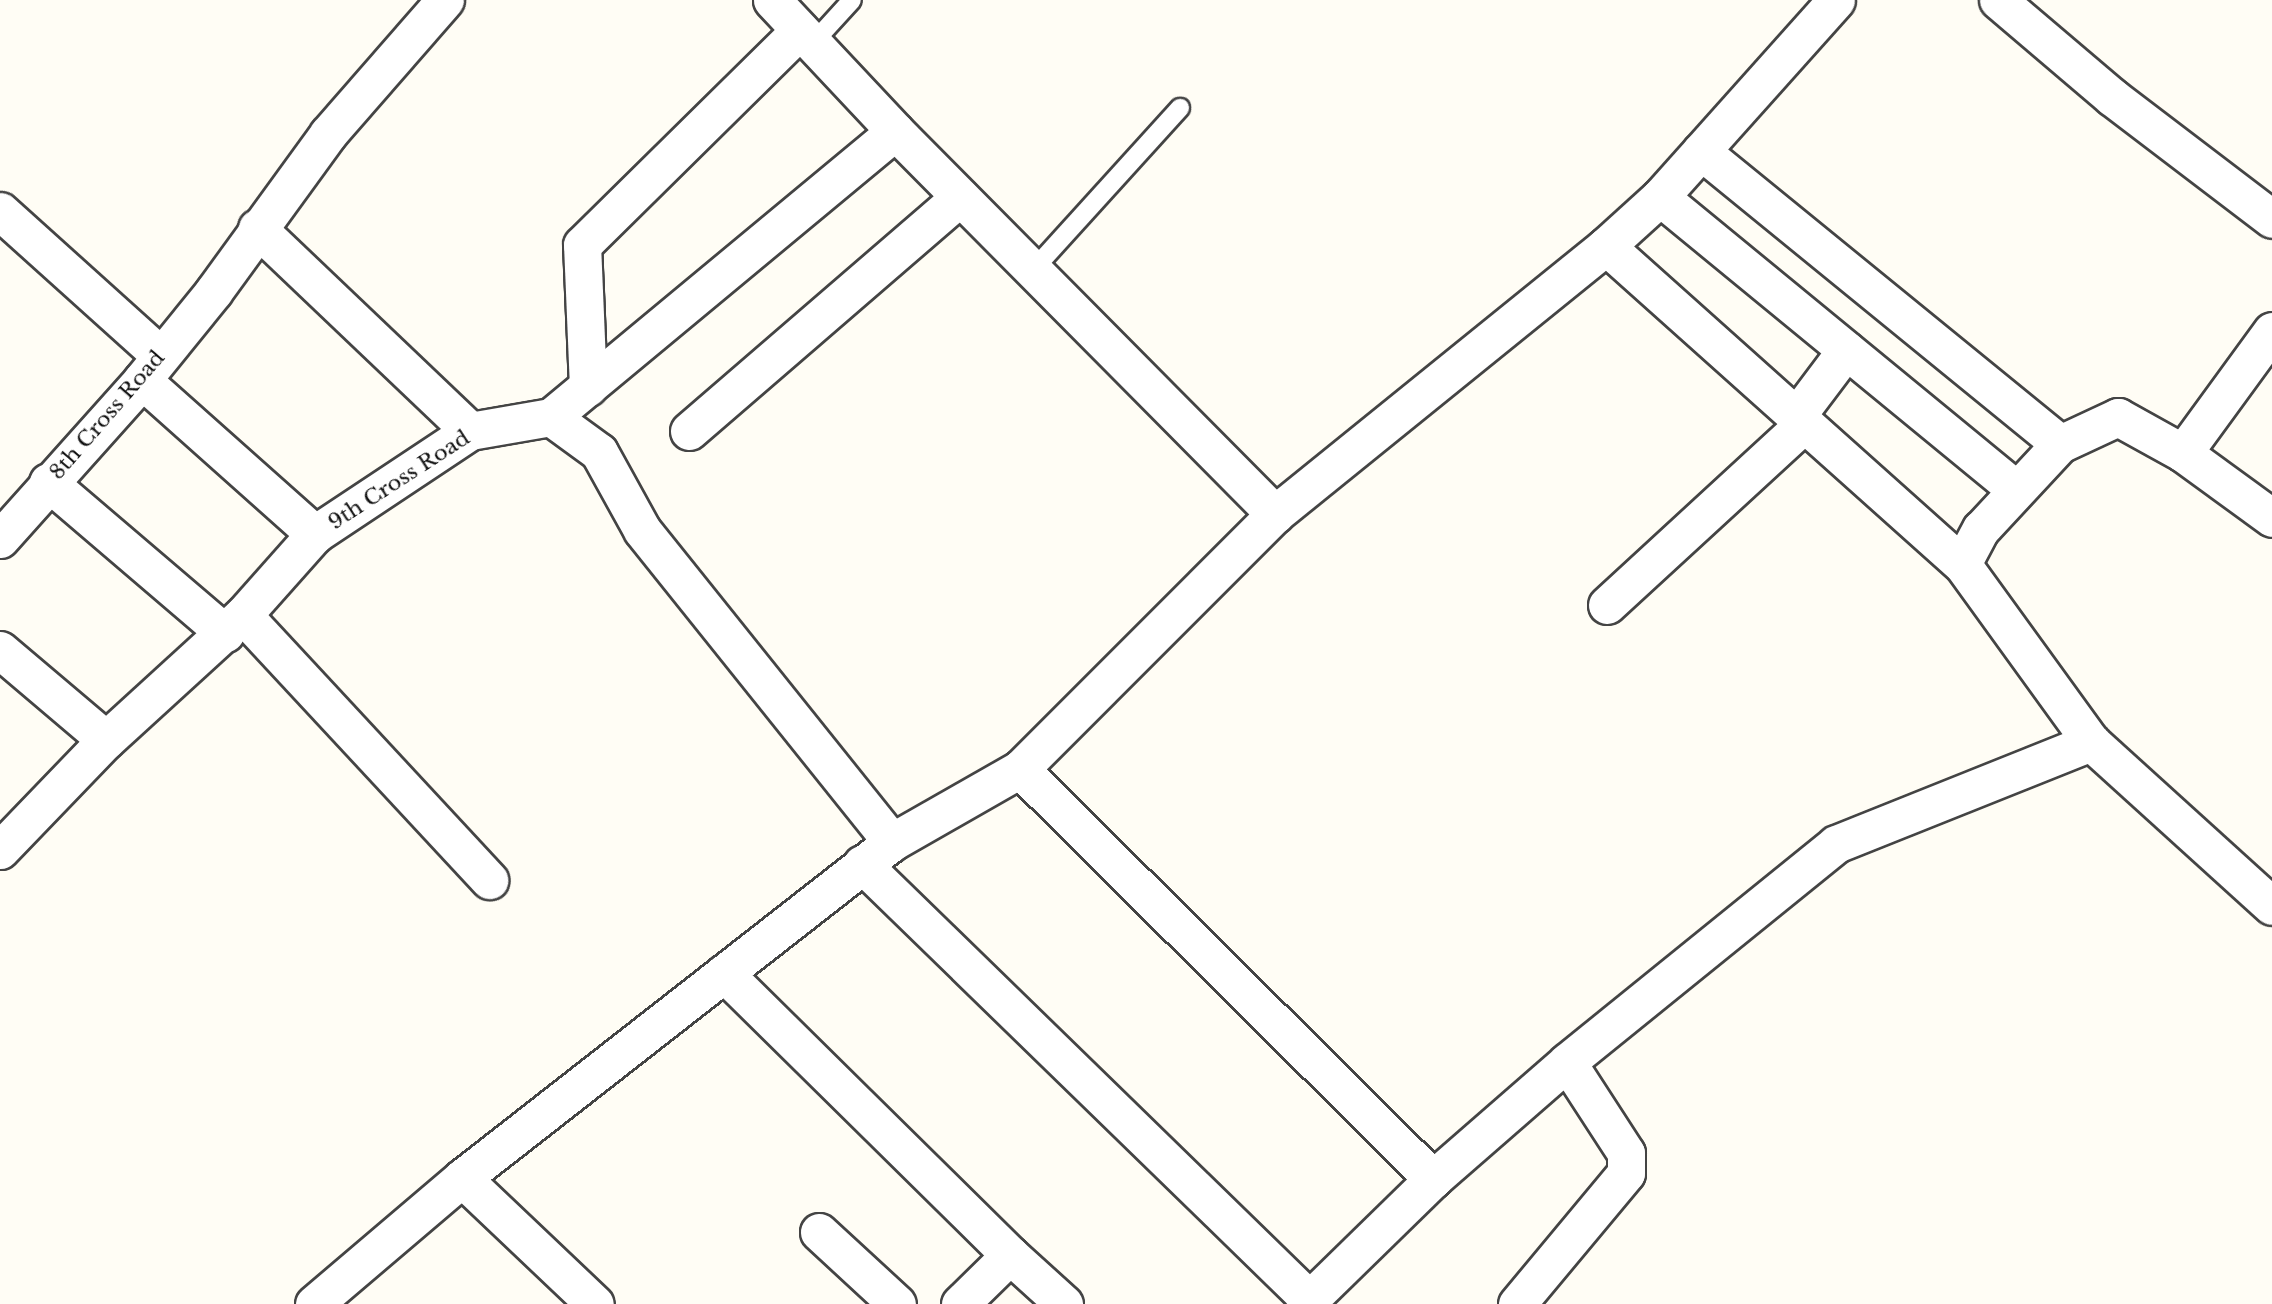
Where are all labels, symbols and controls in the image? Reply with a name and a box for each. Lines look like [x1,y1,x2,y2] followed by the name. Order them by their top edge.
[44,345,170,485] street label: 8th Cross Road
[324,425,474,535] street label: 9th Cross Road

